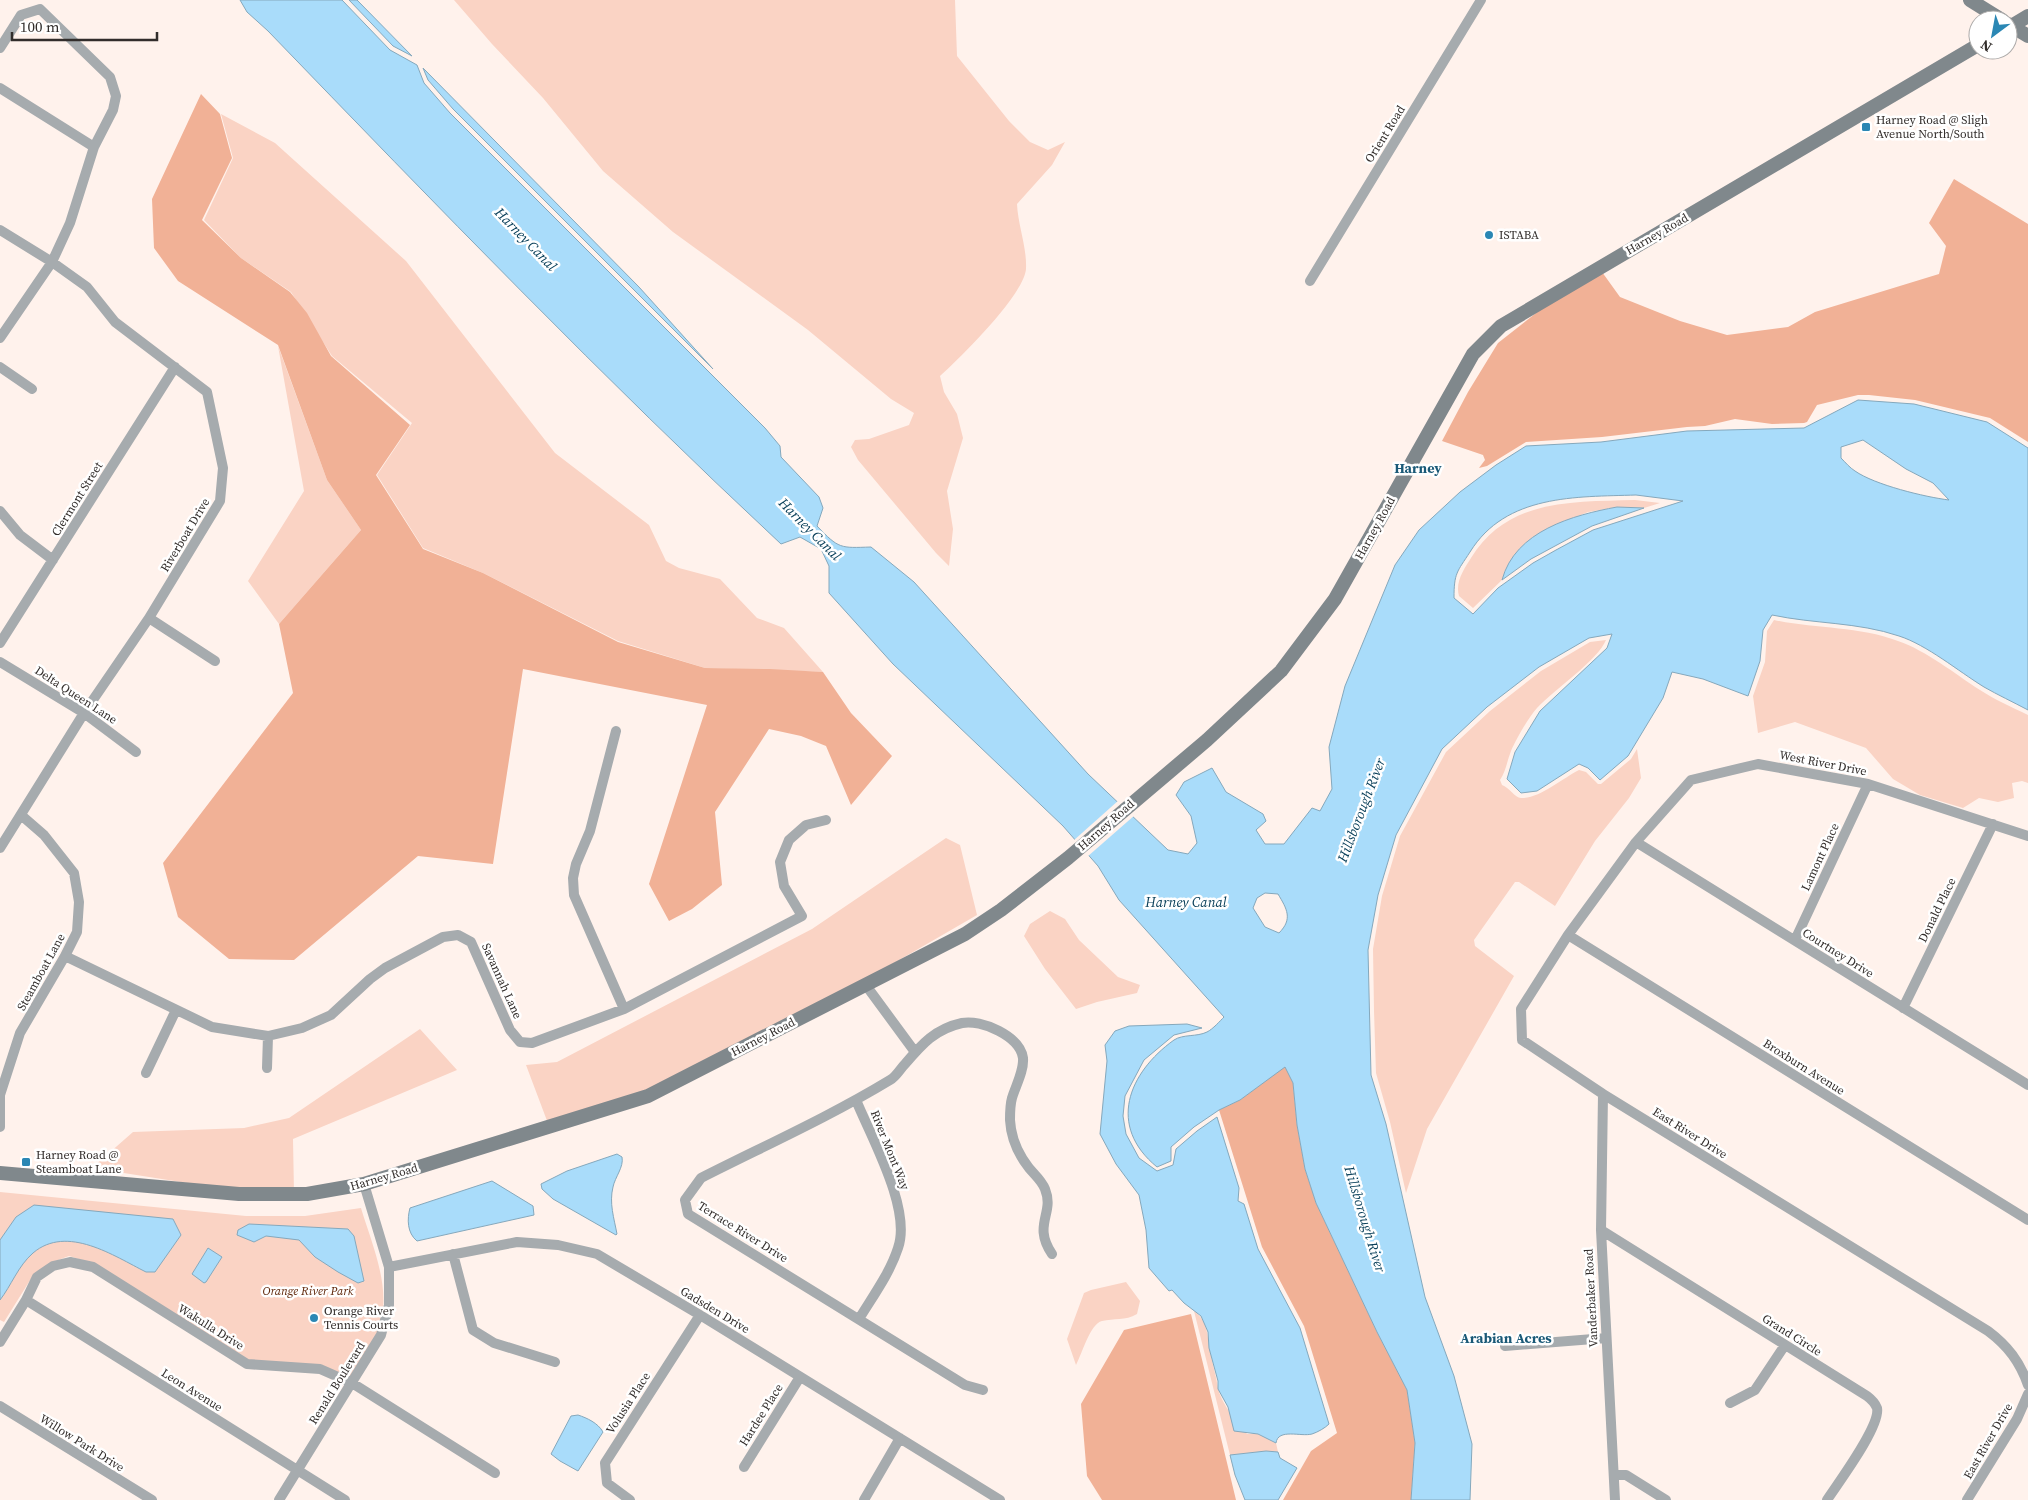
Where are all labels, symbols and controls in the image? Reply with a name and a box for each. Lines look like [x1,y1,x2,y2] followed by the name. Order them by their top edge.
[12,10,158,42] scale bar
[1968,10,2018,60] north arrow
[20,16,60,37] text: 100 m
[1976,35,1996,57] text: N
[1361,102,1409,166] street label: Orient Road
[1876,112,1988,142] place label: Harney Road @ Sligh Avenue North/South
[1860,121,1872,133] marker: Harney Road @ Sligh Avenue North/South
[490,202,562,275] water label: Harney Canal
[1623,210,1691,258] street label: Harney Road
[1499,227,1539,243] place label: ISTABA
[1483,229,1495,241] marker: ISTABA
[1394,458,1442,478] district label: Harney
[48,459,106,539] street label: Clermont Street
[773,492,846,565] water label: Harney Canal
[1351,493,1399,562] street label: Harney Road
[157,495,213,575] street label: Riverboat Drive
[32,662,120,728] street label: Delta Queen Lane
[1778,747,1868,779] street label: West River Drive
[1332,755,1390,866] water label: Hillsborough River
[1074,796,1138,854] street label: Harney Road
[1797,820,1843,894] street label: Lamont Place
[1914,875,1960,945] street label: Donald Place
[1144,892,1227,912] water label: Harney Canal
[1799,925,1877,981] street label: Courtney Drive
[13,931,69,1013] street label: Steamboat Lane
[478,941,526,1021] street label: Savannah Lane
[728,1014,798,1060] street label: Harney Road
[1760,1035,1848,1099] street label: Broxburn Avenue
[1650,1104,1730,1162] street label: East River Drive
[867,1108,914,1193] street label: River Mont Way
[36,1147,122,1177] place label: Harney Road @ Steamboat Lane
[20,1156,32,1168] marker: Harney Road @ Steamboat Lane
[348,1160,420,1194] street label: Harney Road
[1339,1163,1391,1275] water label: Hillsborough River
[695,1198,791,1266] street label: Terrace River Drive
[1580,1248,1602,1348] street label: Vanderbaker Road
[263,1283,354,1299] park label: Orange River Park
[677,1283,753,1337] street label: Gadsden Drive
[175,1300,247,1354] street label: Wakulla Drive
[324,1303,398,1333] place label: Orange River Tennis Courts
[1759,1310,1825,1360] street label: Grand Circle
[308,1312,320,1324] marker: Orange River Tennis Courts
[1460,1328,1552,1348] district label: Arabian Acres
[305,1338,369,1427] street label: Renald Boulevard
[158,1365,226,1415] street label: Leon Avenue
[602,1369,654,1437] street label: Volusia Place
[735,1381,787,1449] street label: Hardee Place
[1960,1400,2016,1482] street label: East River Drive
[37,1411,127,1475] street label: Willow Park Drive

